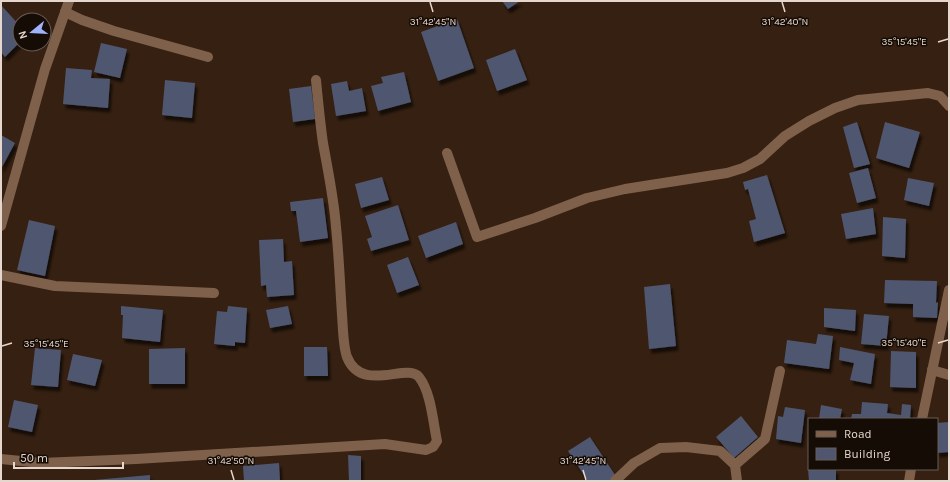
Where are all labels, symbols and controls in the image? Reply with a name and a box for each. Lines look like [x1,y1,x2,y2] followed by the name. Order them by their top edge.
[12,12,52,52] north arrow
[410,16,456,28] text: 31°42'45"N
[762,16,808,28] text: 31°42'40"N
[16,29,30,41] text: N
[881,36,927,48] text: 35°15'45"E
[881,337,927,349] text: 35°15'40"E
[23,338,69,350] text: 35°15'45"E
[808,418,938,470] legend
[844,427,872,441] text: Road
[14,444,123,470] scale bar
[844,447,891,461] text: Building
[20,451,48,465] text: 50 m
[208,455,254,467] text: 31°42'50"N
[560,455,606,467] text: 31°42'45"N

